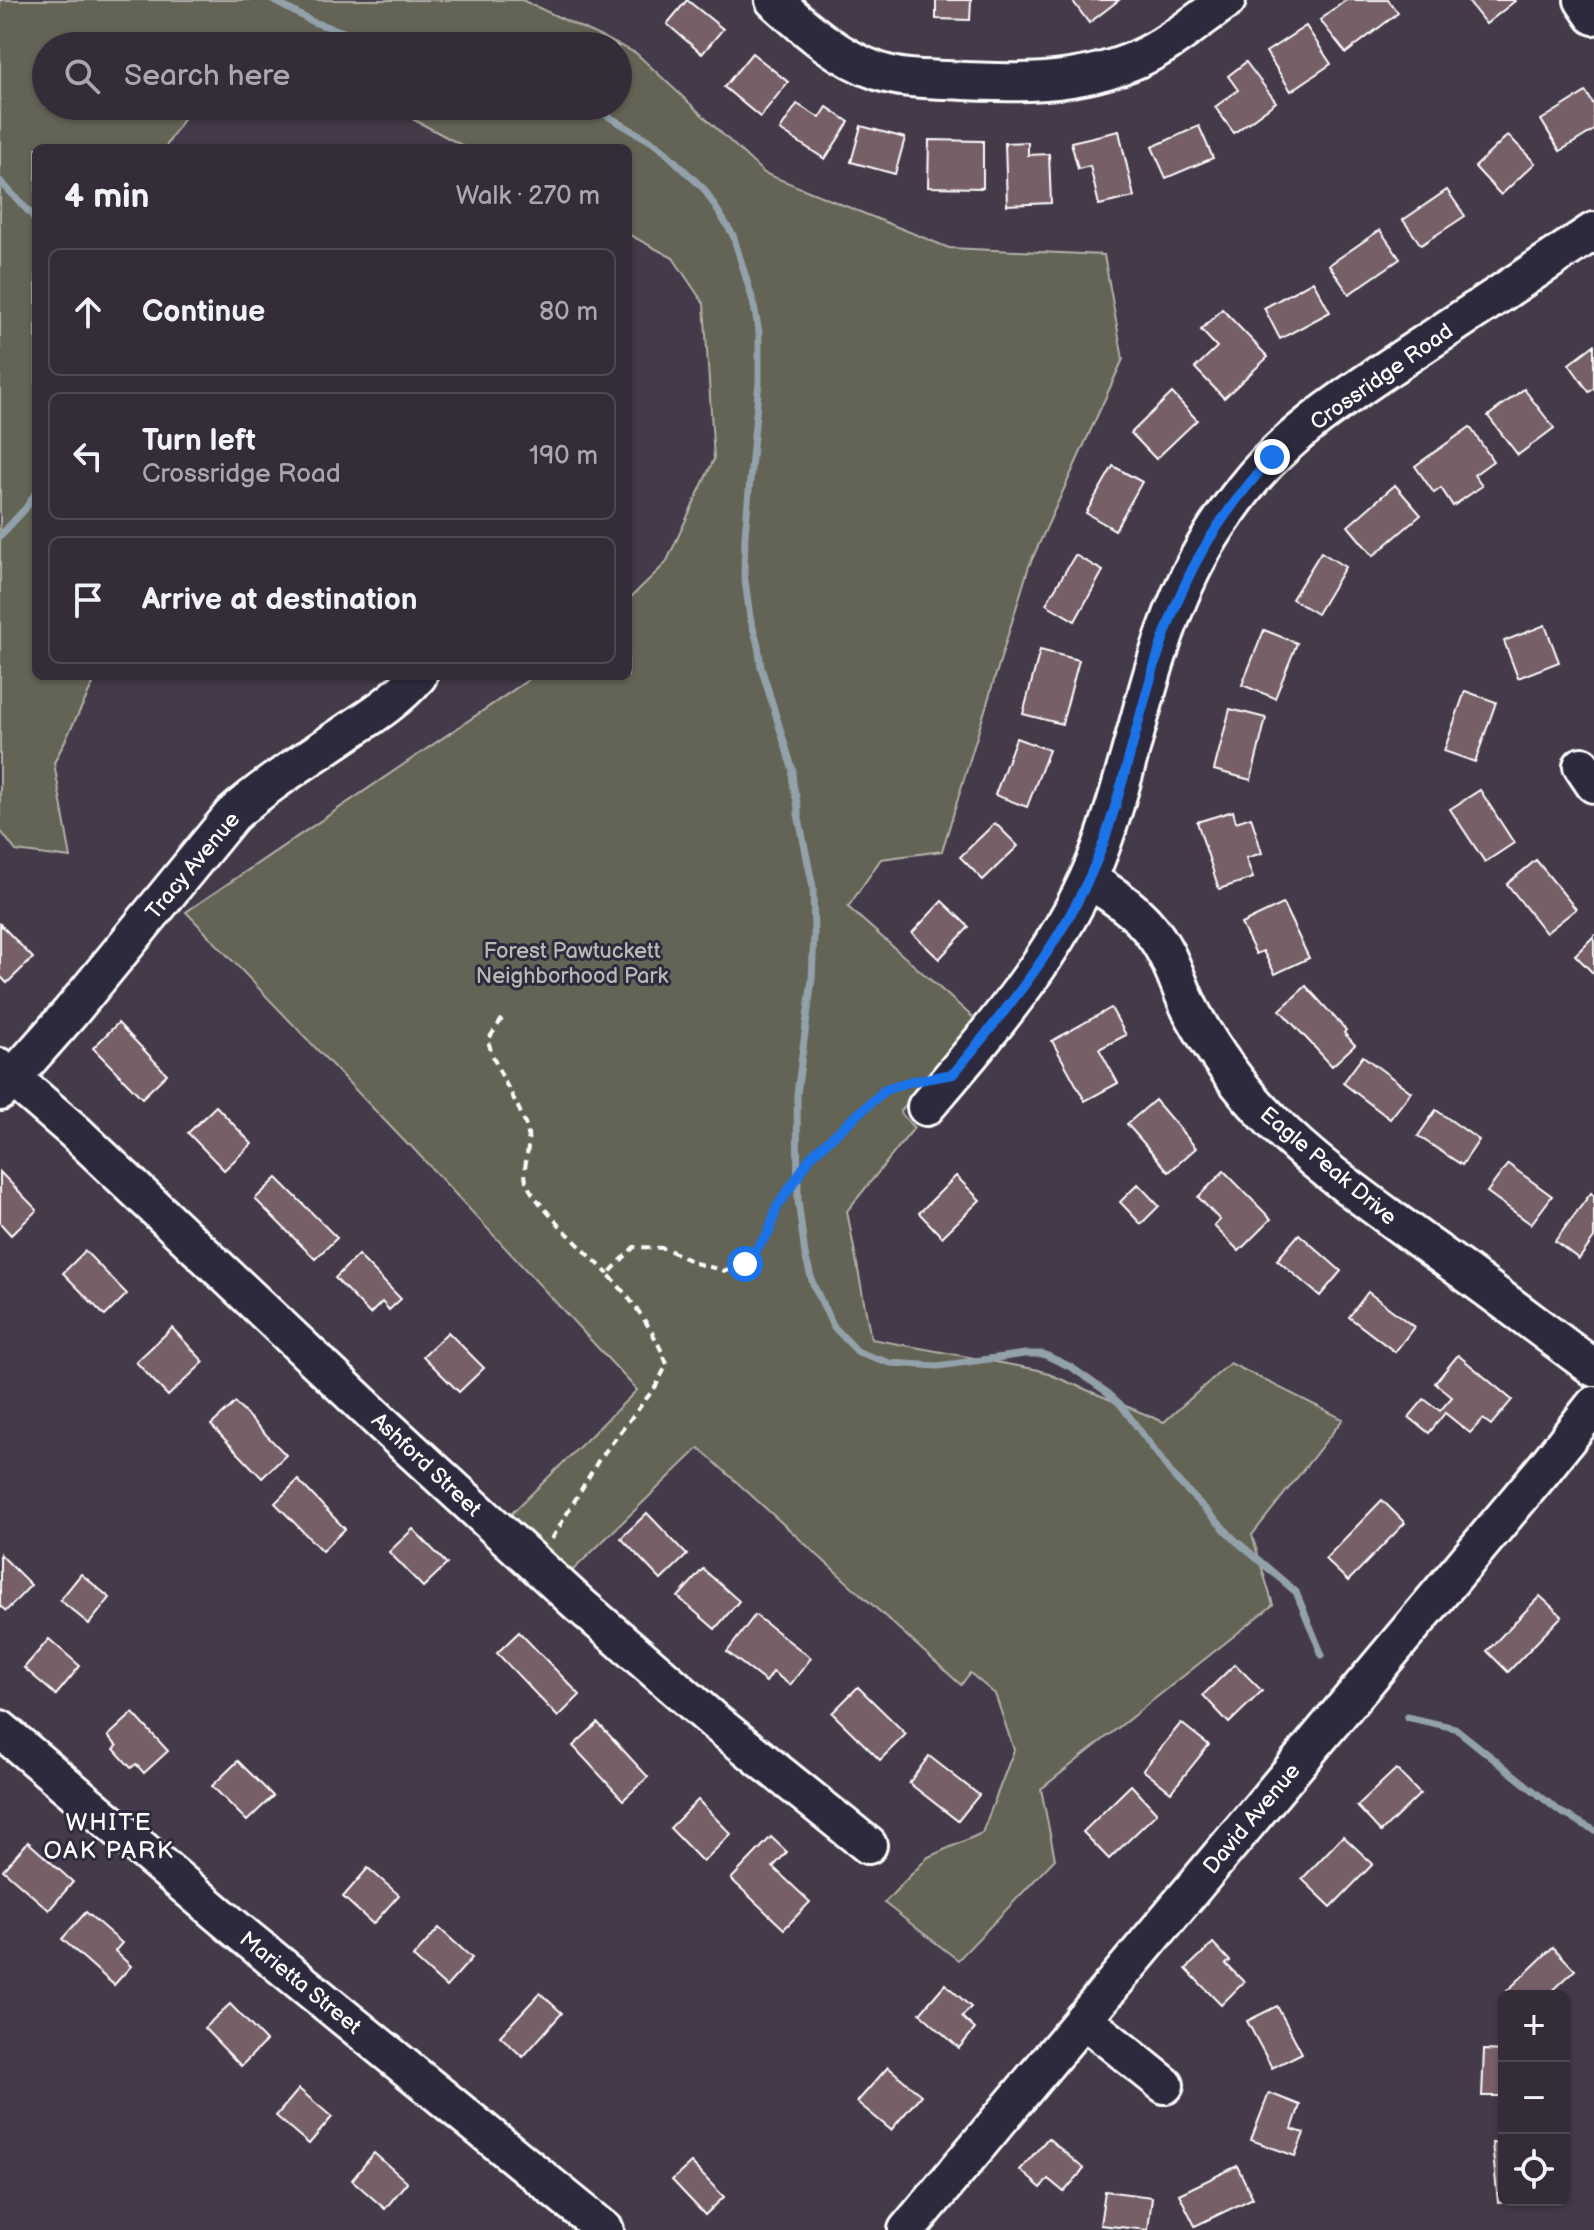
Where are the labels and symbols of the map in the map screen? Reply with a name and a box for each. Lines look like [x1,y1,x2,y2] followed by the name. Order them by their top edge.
[1305,318,1458,436] street label: Crossridge Road
[1254,439,1290,475] route end
[140,807,246,925] street label: Tracy Avenue
[476,938,668,990] park label: Forest Pawtuckett Neighborhood Park
[1254,1101,1402,1231] street label: Eagle Peak Drive
[727,1246,763,1282] route start
[365,1407,487,1523] street label: Ashford Street
[1198,1758,1306,1880] street label: David Avenue
[44,1808,174,1865] district label: WHITE OAK PARK
[234,1926,367,2041] street label: Marietta Street

